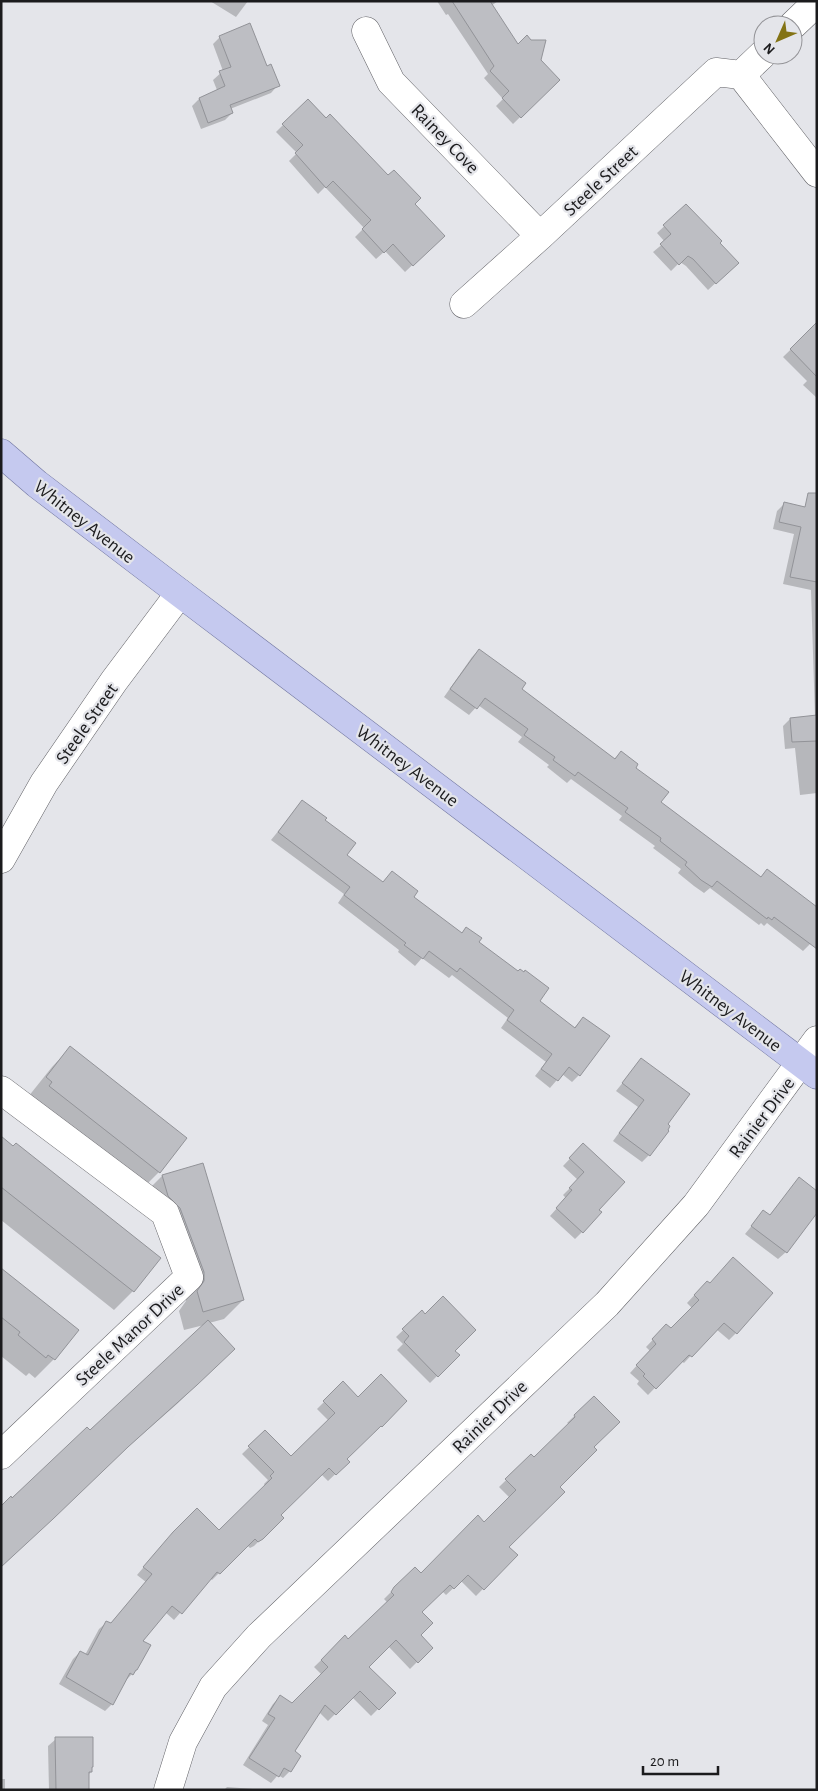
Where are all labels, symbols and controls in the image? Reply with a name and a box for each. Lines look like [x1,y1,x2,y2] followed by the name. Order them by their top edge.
[753,15,803,65] north arrow
[761,40,778,57] text: N
[407,101,482,177] street label: Rainey Cove
[560,142,642,220] street label: Steele Street
[30,477,138,567] street label: Whitney Avenue
[53,680,122,768] street label: Steele Street
[352,722,462,811] street label: Whitney Avenue
[675,967,785,1056] street label: Whitney Avenue
[726,1074,799,1162] street label: Rainier Drive
[72,1280,188,1390] street label: Steele Manor Drive
[449,1377,531,1457] street label: Rainier Drive
[643,1744,718,1776] scale bar
[650,1754,679,1769] text: 20 m

